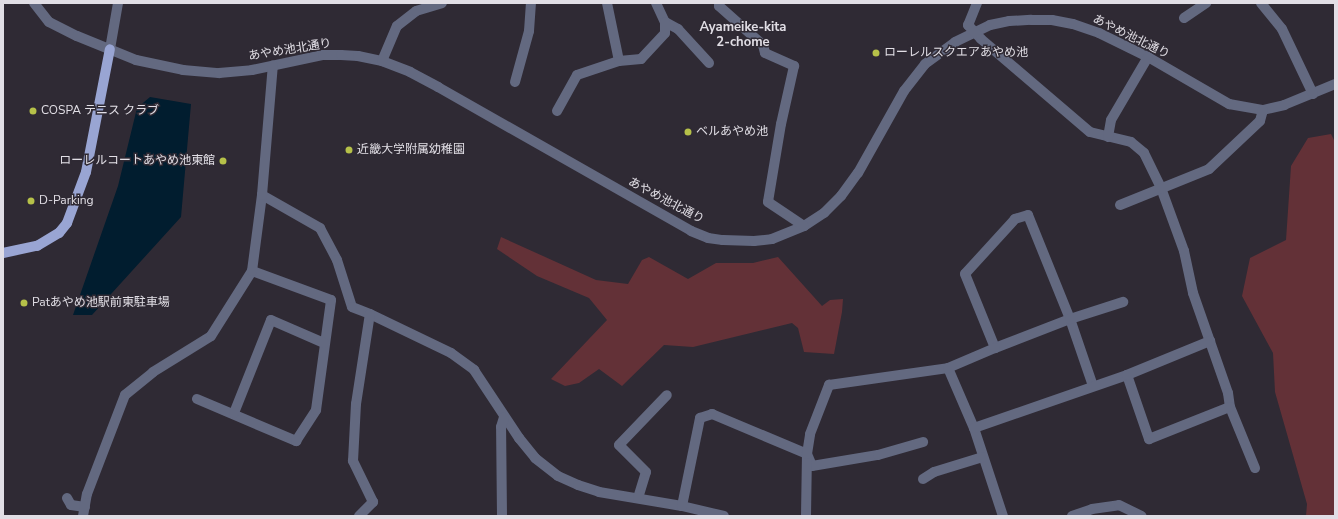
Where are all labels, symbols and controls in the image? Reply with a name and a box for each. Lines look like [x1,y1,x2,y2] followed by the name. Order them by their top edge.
[1090,12,1172,62] street label: あやめ池北通り
[700,20,786,51] district label: Ayameike-kita 2-chome
[247,36,333,64] street label: あやめ池北通り
[884,46,1028,60] place label: ローレルスクエアあやめ池
[871,48,881,58] marker: ローレルスクエアあやめ池
[41,104,159,118] place label: COSPA テニス クラブ
[28,106,38,116] marker: COSPA テニス クラブ
[696,125,768,139] place label: ベルあやめ池
[683,127,693,137] marker: ベルあやめ池
[357,143,465,157] place label: 近畿大学附属幼稚園
[344,145,354,155] marker: 近畿大学附属幼稚園
[59,154,215,168] place label: ローレルコートあやめ池東館
[218,156,228,166] marker: ローレルコートあやめ池東館
[626,175,706,227] street label: あやめ池北通り
[39,194,94,208] place label: D-Parking
[26,196,36,206] marker: D-Parking
[32,296,170,310] place label: Patあやめ池駅前東駐車場
[19,298,29,308] marker: Patあやめ池駅前東駐車場

